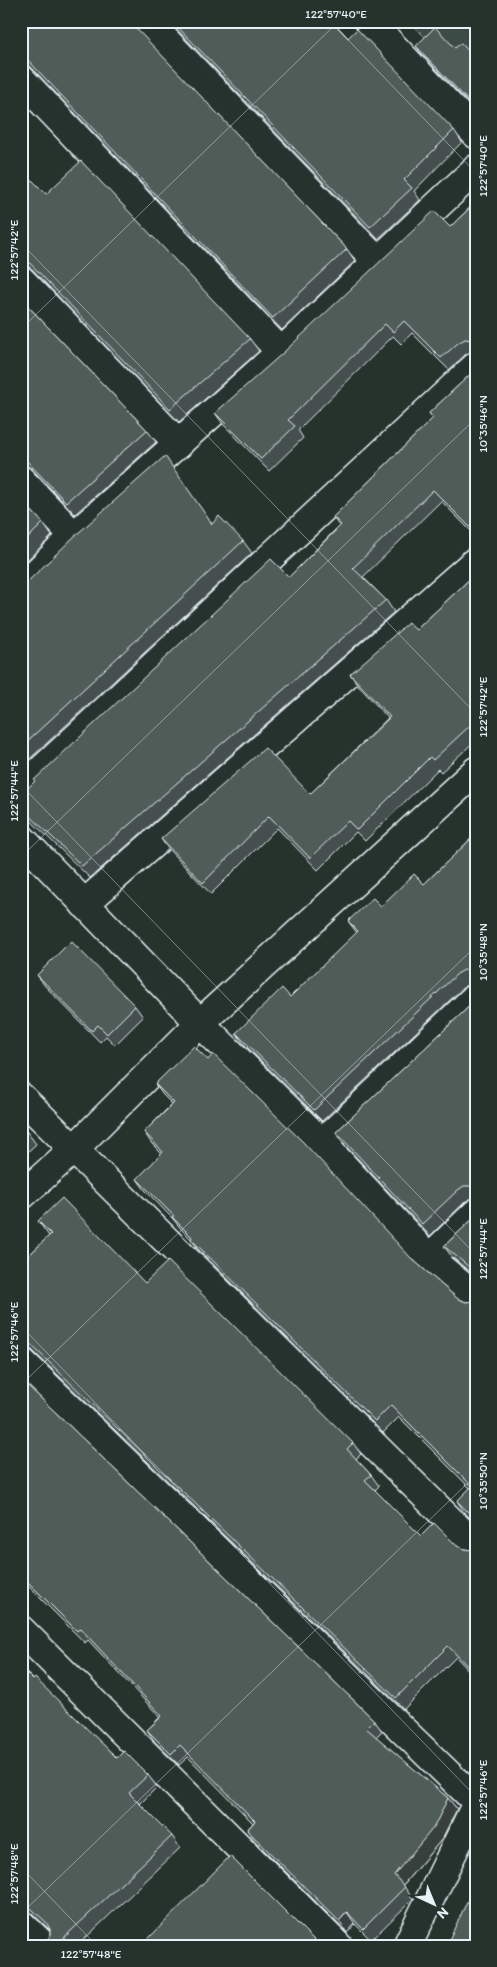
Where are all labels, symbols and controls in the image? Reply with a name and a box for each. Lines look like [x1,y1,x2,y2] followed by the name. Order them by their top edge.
[305,7,367,21] text: 122°57'40"E
[476,135,490,197] text: 122°57'40"E
[7,219,21,280] text: 122°57'42"E
[476,395,490,453] text: 10°35'46"N
[476,676,490,737] text: 122°57'42"E
[7,760,21,822] text: 122°57'44"E
[476,923,490,981] text: 10°35'48"N
[476,1218,490,1280] text: 122°57'44"E
[7,1301,21,1362] text: 122°57'46"E
[476,1452,490,1510] text: 10°35'50"N
[476,1759,490,1820] text: 122°57'46"E
[7,1843,21,1905] text: 122°57'48"E
[410,1880,460,1930] north arrow
[433,1904,452,1922] text: N
[60,1947,122,1961] text: 122°57'48"E

